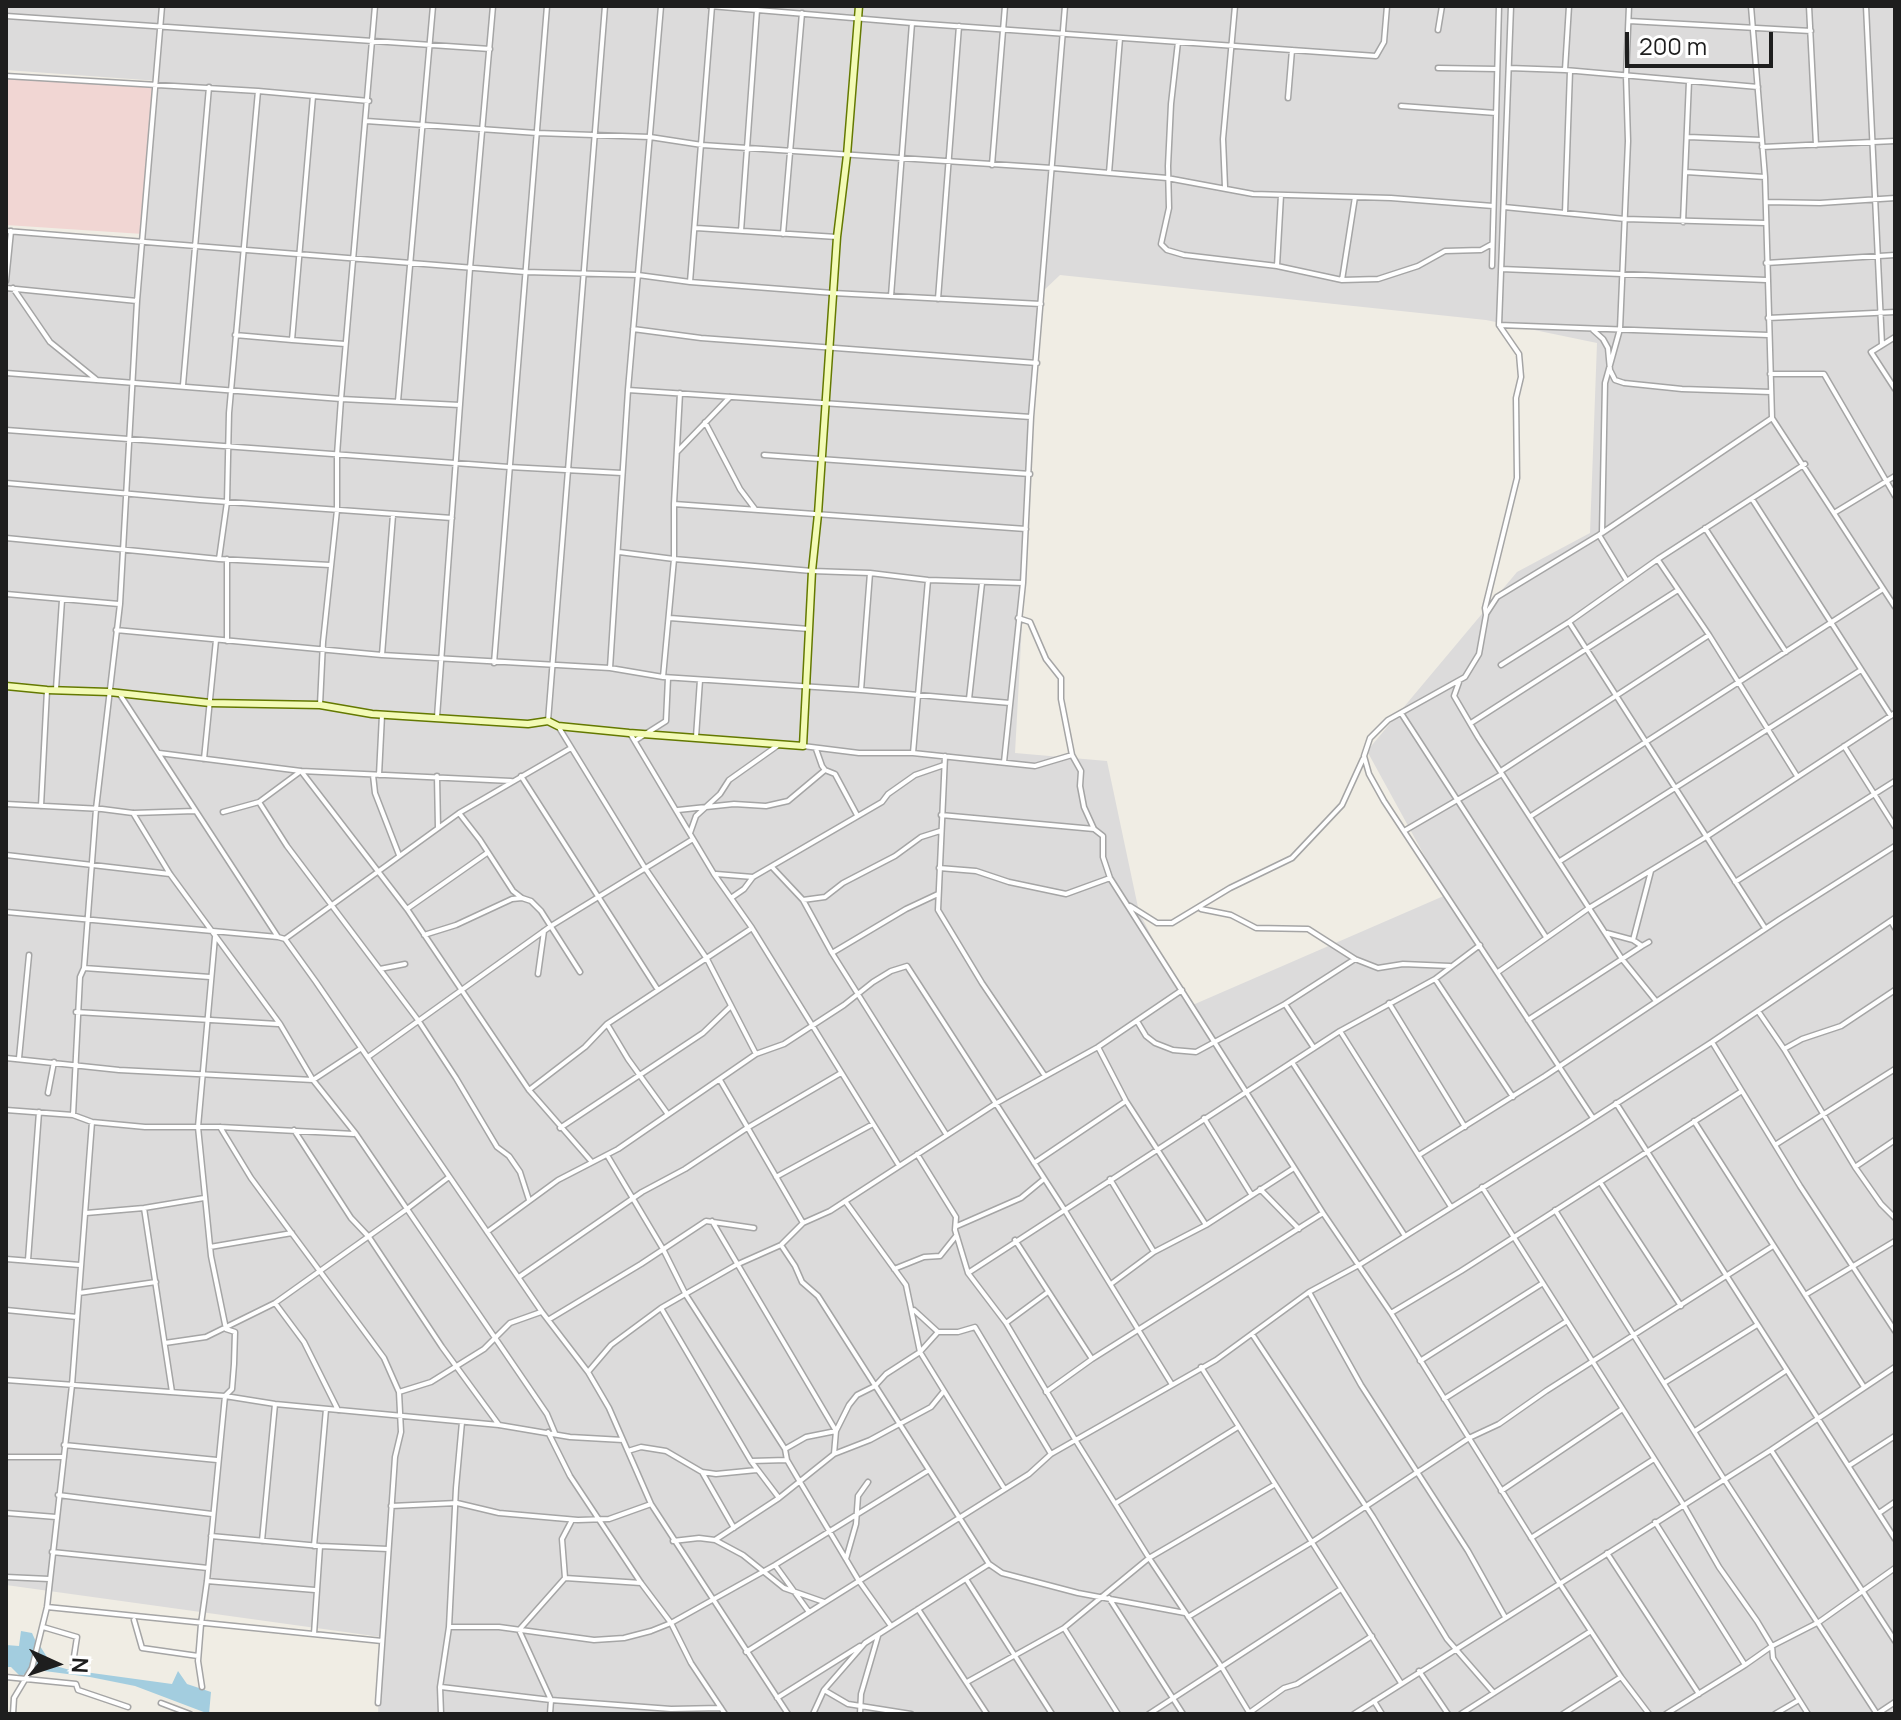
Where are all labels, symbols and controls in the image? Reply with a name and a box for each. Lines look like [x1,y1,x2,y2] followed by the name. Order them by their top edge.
[1629,16,1777,66] scale bar
[1639,29,1707,62] text: 200 m
[16,1624,96,1704] north arrow
[65,1657,95,1674] text: N

